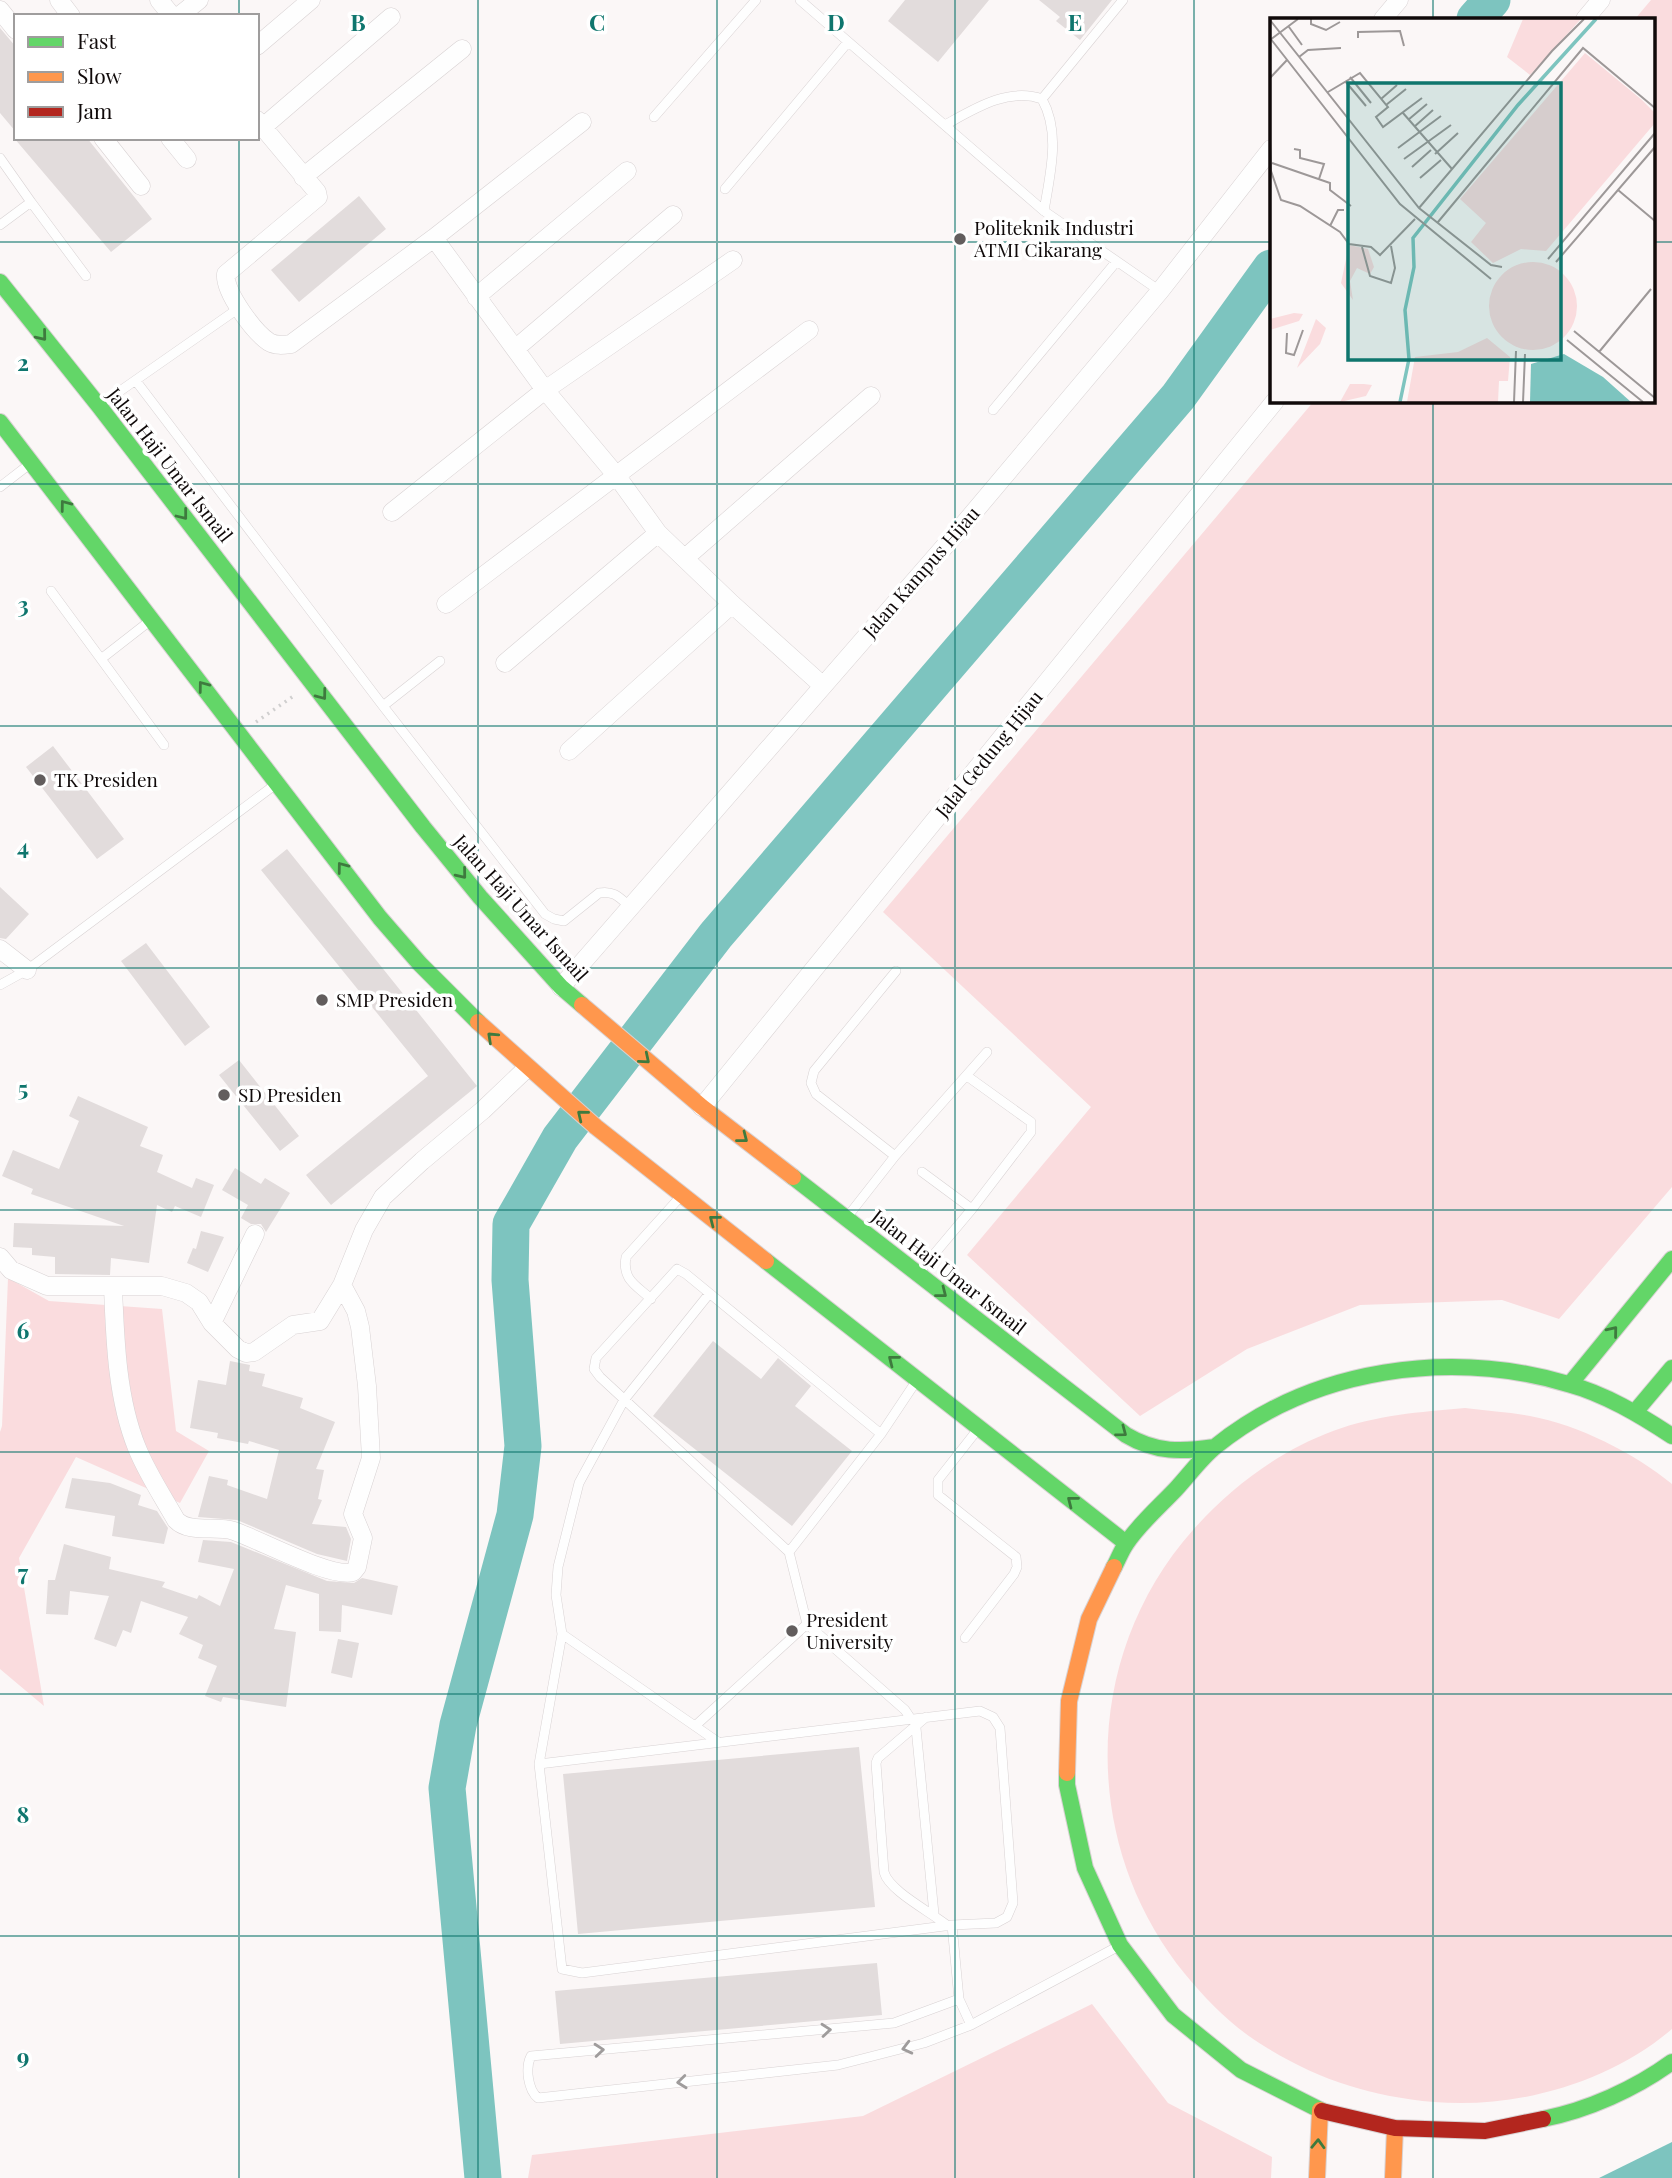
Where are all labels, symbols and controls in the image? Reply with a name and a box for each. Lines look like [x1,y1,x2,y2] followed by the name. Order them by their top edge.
[350,6,366,37] text: B
[589,6,605,37] text: C
[827,6,845,37] text: D
[1068,6,1082,37] text: E
[14,14,259,140] legend
[1270,18,1654,402] inset map
[77,26,116,54] text: Fast
[77,61,122,89] text: Slow
[76,96,113,124] text: Jam
[973,214,1134,262] place label: Politeknik Industri ATMI Cikarang
[952,231,968,247] marker: Politeknik Industri ATMI Cikarang
[34,328,47,340] one-way arrow
[17,346,29,377] text: 2
[102,381,240,547] street label: Jalan Haji Umar Ismail
[855,500,984,643] street label: Jalan Kampus Hijau
[61,501,74,513] one-way arrow
[174,507,187,520] one-way arrow
[17,588,29,619] text: 3
[199,681,212,694] one-way arrow
[928,684,1048,823] street label: Jalal Gedung Hijau
[313,687,326,700] one-way arrow
[54,766,158,792] place label: TK Presiden
[32,772,48,788] marker: TK Presiden
[448,828,595,987] street label: Jalan Haji Umar Ismail
[17,830,29,861] text: 4
[337,862,350,875] one-way arrow
[453,867,466,879] one-way arrow
[336,986,454,1012] place label: SMP Presiden
[314,992,330,1008] marker: SMP Presiden
[487,1033,500,1045] one-way arrow
[636,1051,649,1063] one-way arrow
[18,1072,28,1103] text: 5
[238,1081,342,1107] place label: SD Presiden
[216,1087,232,1103] marker: SD Presiden
[578,1111,590,1124] one-way arrow
[735,1130,748,1143] one-way arrow
[866,1202,1033,1340] street label: Jalan Haji Umar Ismail
[710,1216,722,1229] one-way arrow
[935,1284,947,1297] one-way arrow
[17,1314,30,1345] text: 6
[1605,1327,1617,1340] one-way arrow
[889,1356,901,1369] one-way arrow
[1114,1424,1127,1436] one-way arrow
[1068,1496,1080,1509] one-way arrow
[18,1556,29,1587] text: 7
[806,1606,894,1654] place label: President University
[784,1623,800,1639] marker: President University
[17,1798,29,1829] text: 8
[820,2022,832,2037] one-way arrow
[17,2040,29,2071] text: 9
[901,2040,913,2054] one-way arrow
[594,2043,605,2058] one-way arrow
[677,2074,688,2089] one-way arrow
[1311,2138,1326,2149] one-way arrow

